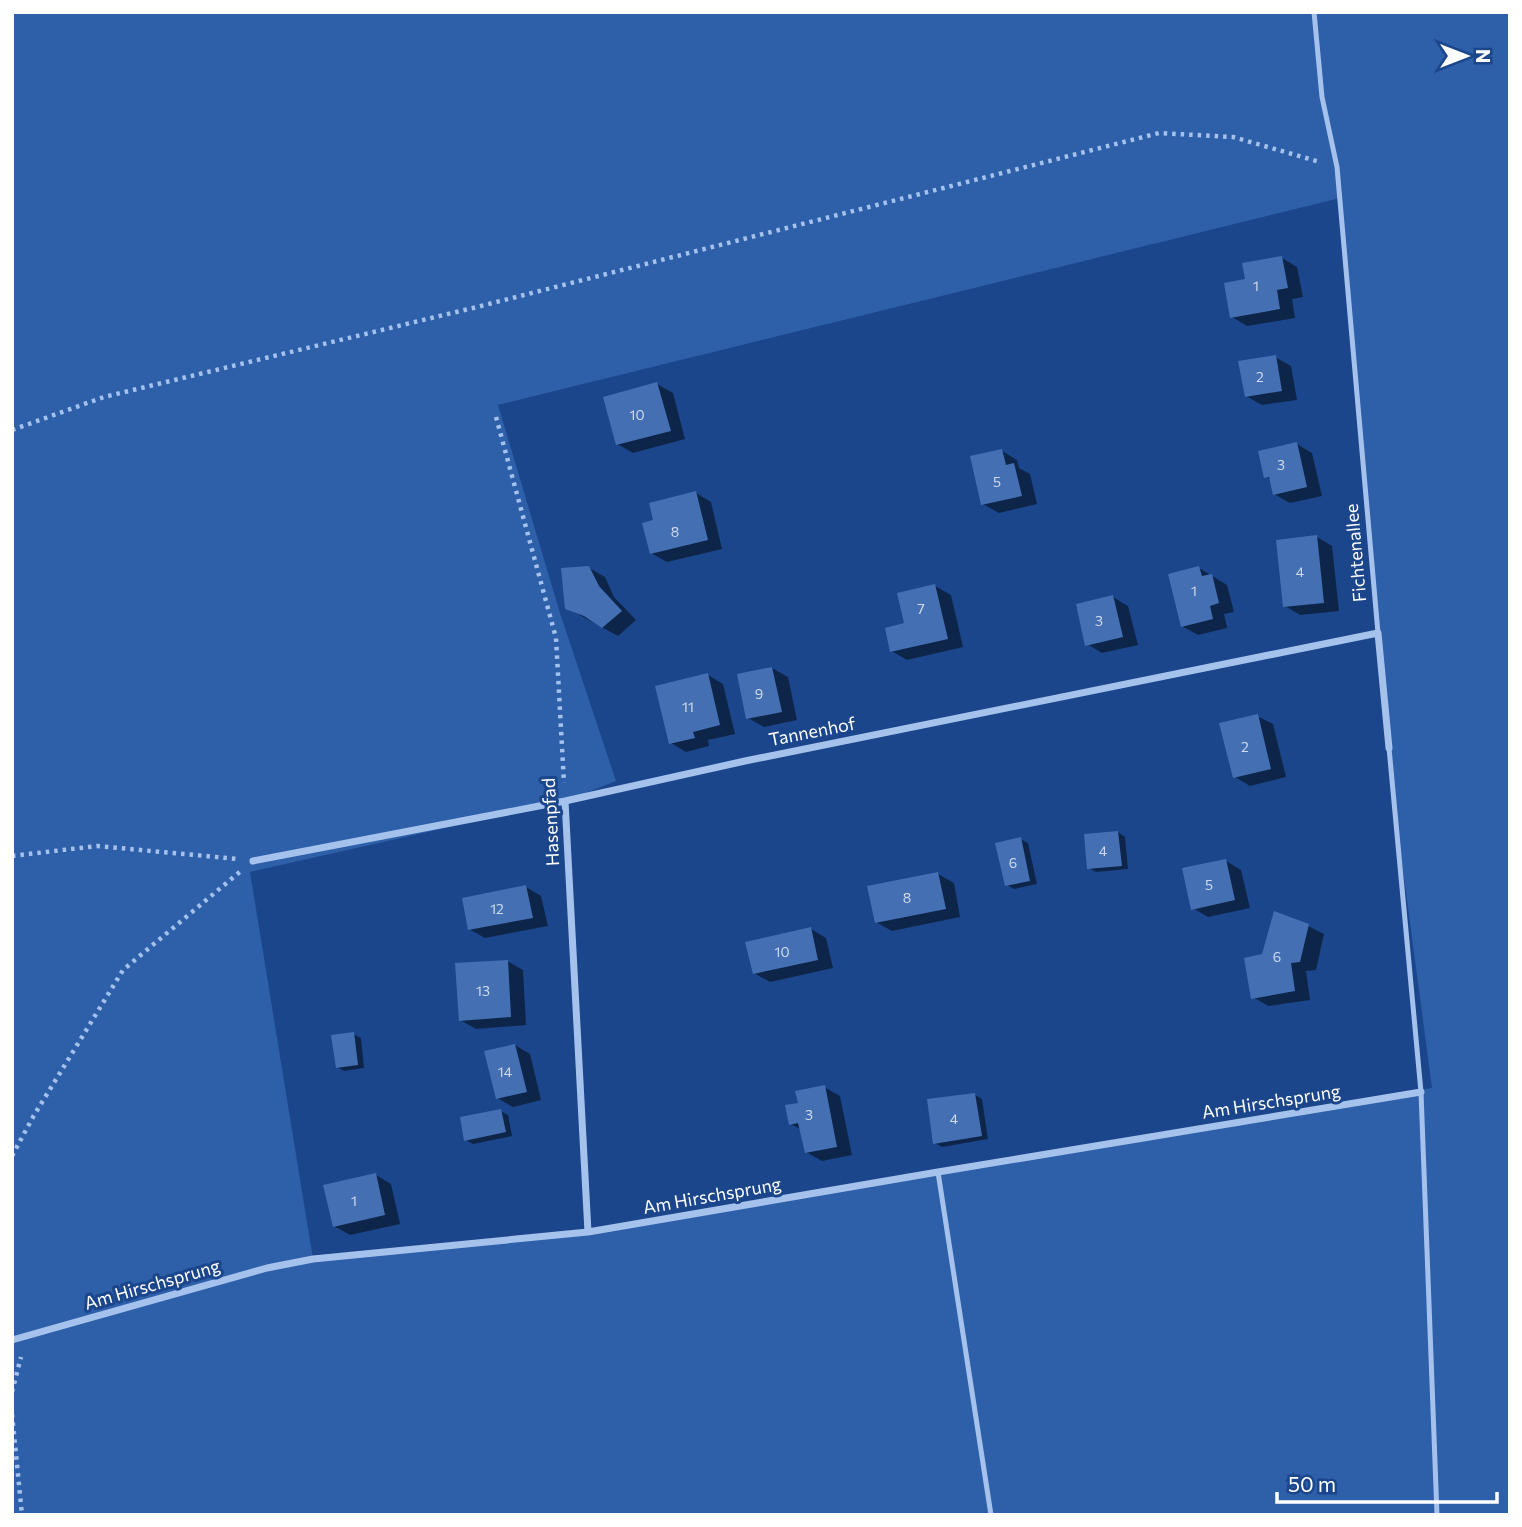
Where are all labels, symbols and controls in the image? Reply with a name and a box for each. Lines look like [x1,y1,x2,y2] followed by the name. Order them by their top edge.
[1431,21,1501,91] north arrow
[1472,49,1495,63] text: N
[1253,277,1259,294] house number: 1
[1256,368,1264,385] house number: 2
[629,406,645,423] house number: 10
[1277,456,1285,473] house number: 3
[993,473,1001,490] house number: 5
[1340,503,1370,603] street label: Fichtenallee
[671,523,679,540] house number: 8
[1296,563,1305,580] house number: 4
[1191,582,1197,599] house number: 1
[917,600,925,617] house number: 7
[1095,612,1103,629] house number: 3
[755,685,763,702] house number: 9
[682,698,694,715] house number: 11
[767,712,858,750] street label: Tannenhof
[1241,738,1249,755] house number: 2
[537,777,563,867] street label: Hasenpfad
[1099,842,1108,859] house number: 4
[1009,854,1017,871] house number: 6
[1205,876,1213,893] house number: 5
[903,889,911,906] house number: 8
[490,900,504,917] house number: 12
[774,943,790,960] house number: 10
[1273,948,1281,965] house number: 6
[476,982,490,999] house number: 13
[498,1063,513,1080] house number: 14
[1200,1079,1342,1123] street label: Am Hirschsprung
[805,1106,813,1123] house number: 3
[950,1110,959,1127] house number: 4
[641,1172,783,1218] street label: Am Hirschsprung
[351,1192,357,1209] house number: 1
[82,1254,223,1314] street label: Am Hirschsprung
[1277,1460,1498,1504] scale bar
[1288,1471,1336,1496] text: 50 m

